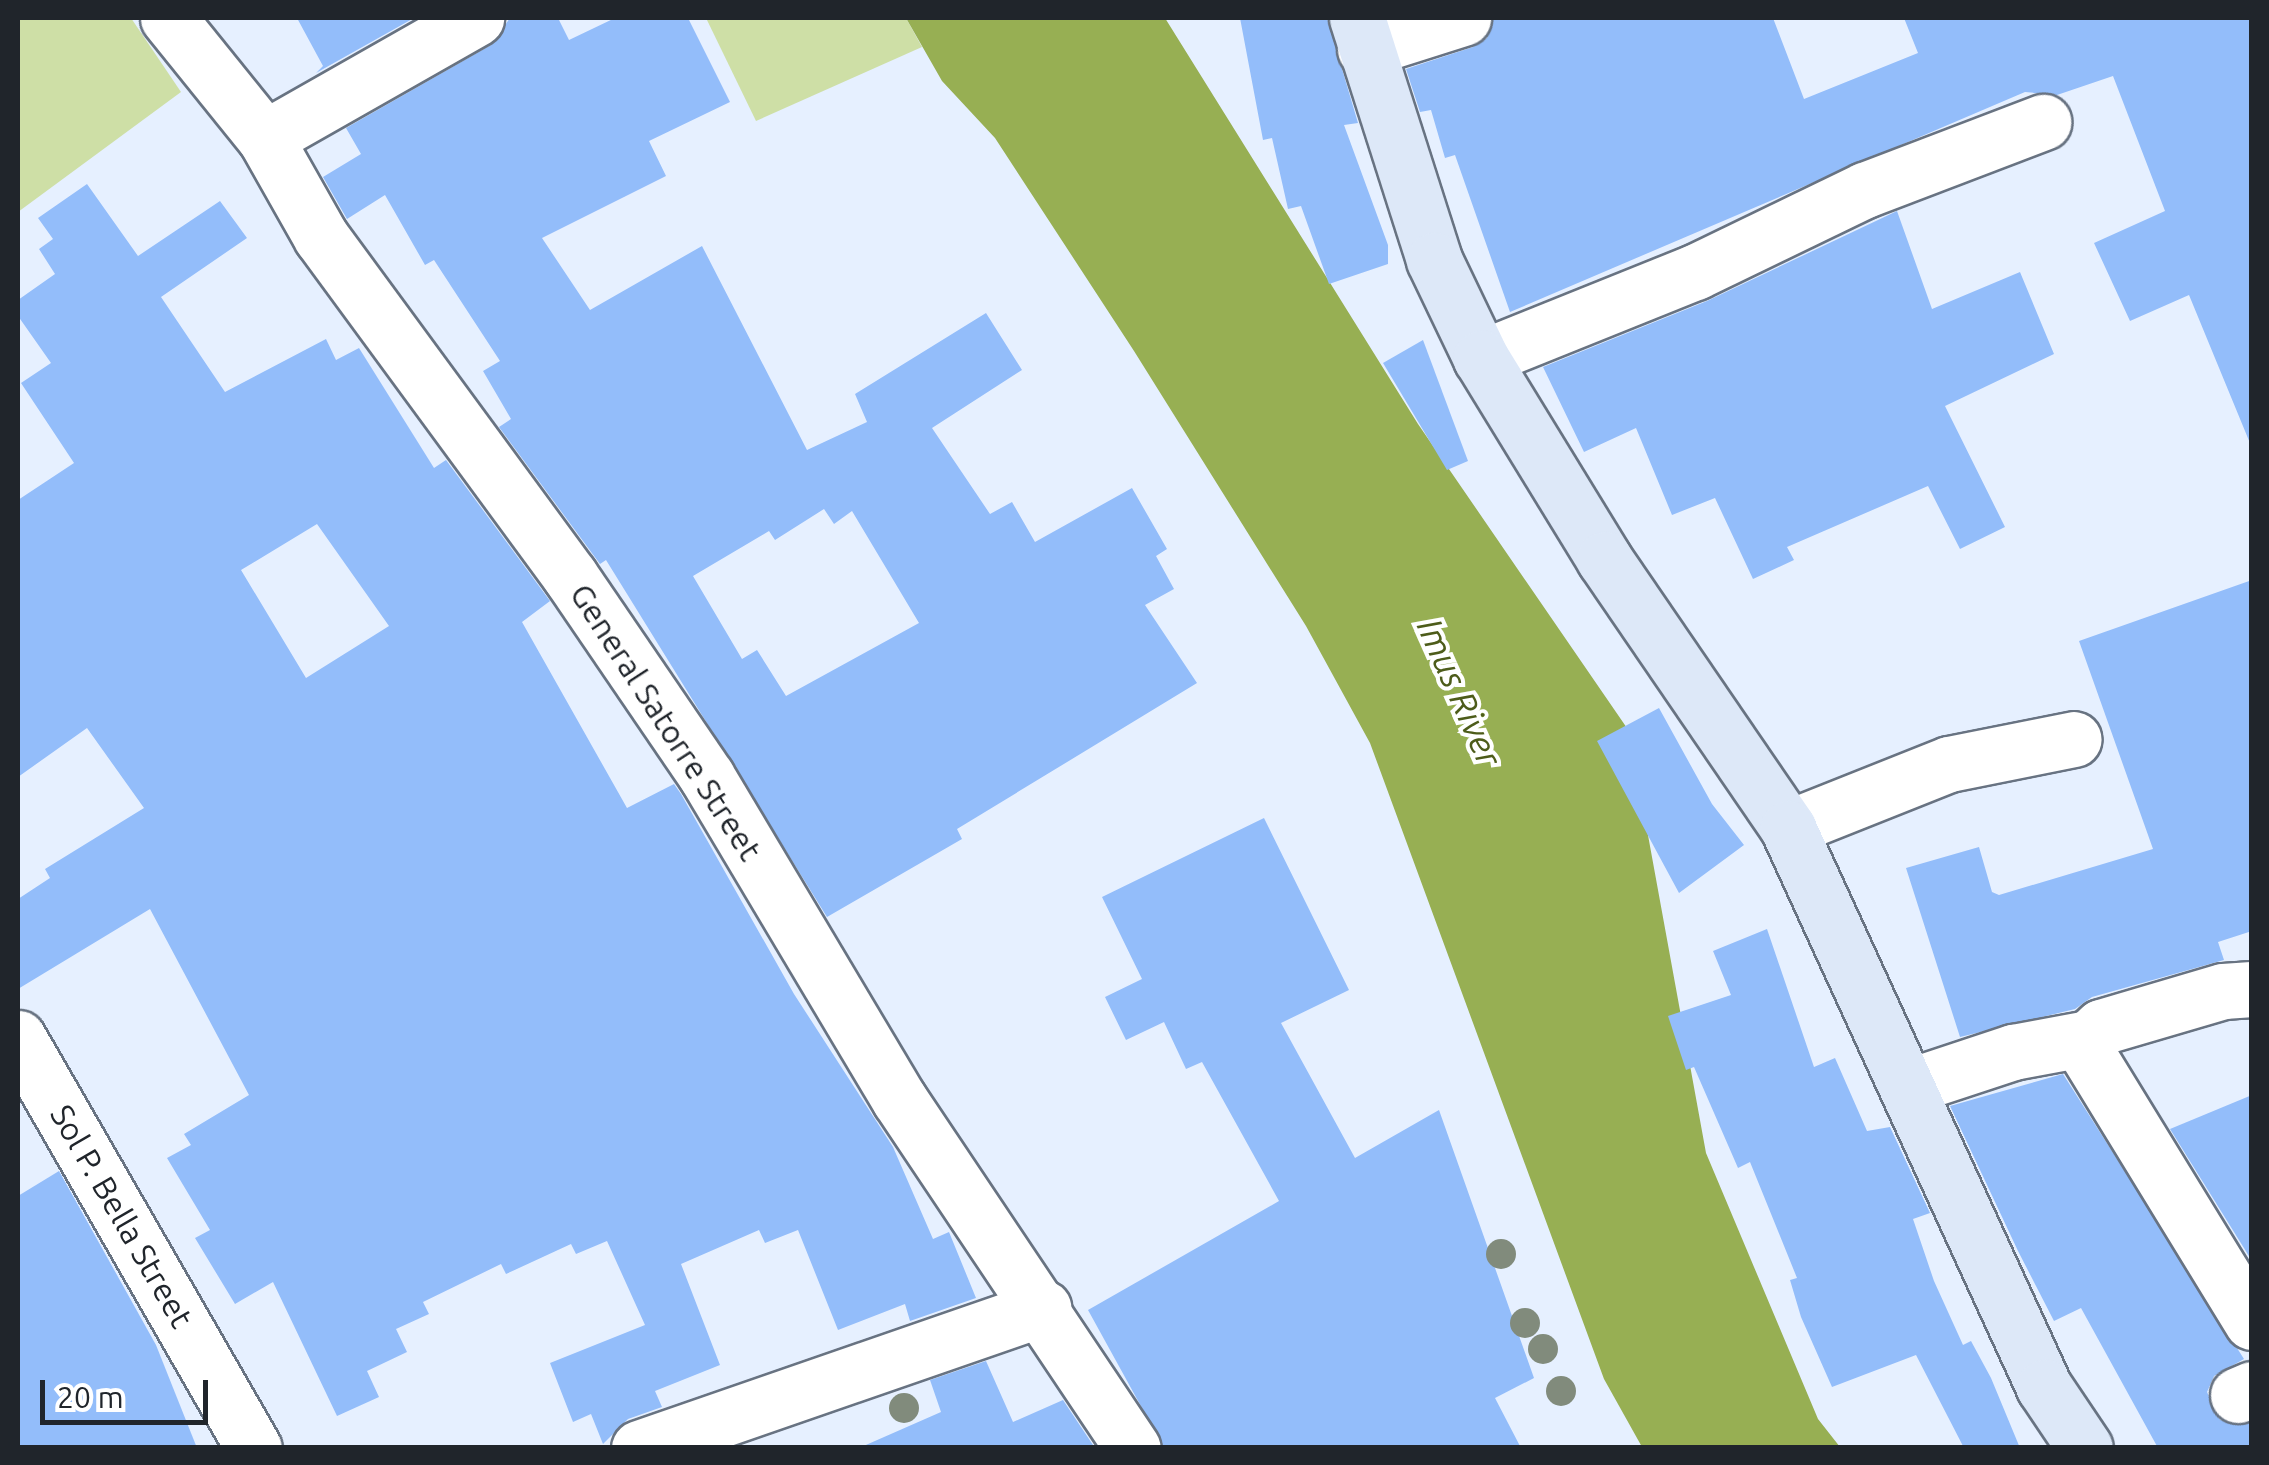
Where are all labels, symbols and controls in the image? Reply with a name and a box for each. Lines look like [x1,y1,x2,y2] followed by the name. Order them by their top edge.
[562,576,770,868] street label: General Satorre Street
[1409,612,1511,772] water label: Imus River
[43,1098,201,1334] street label: Sol P. Bella Street
[45,1360,212,1422] scale bar
[57,1380,124,1414] text: 20 m

